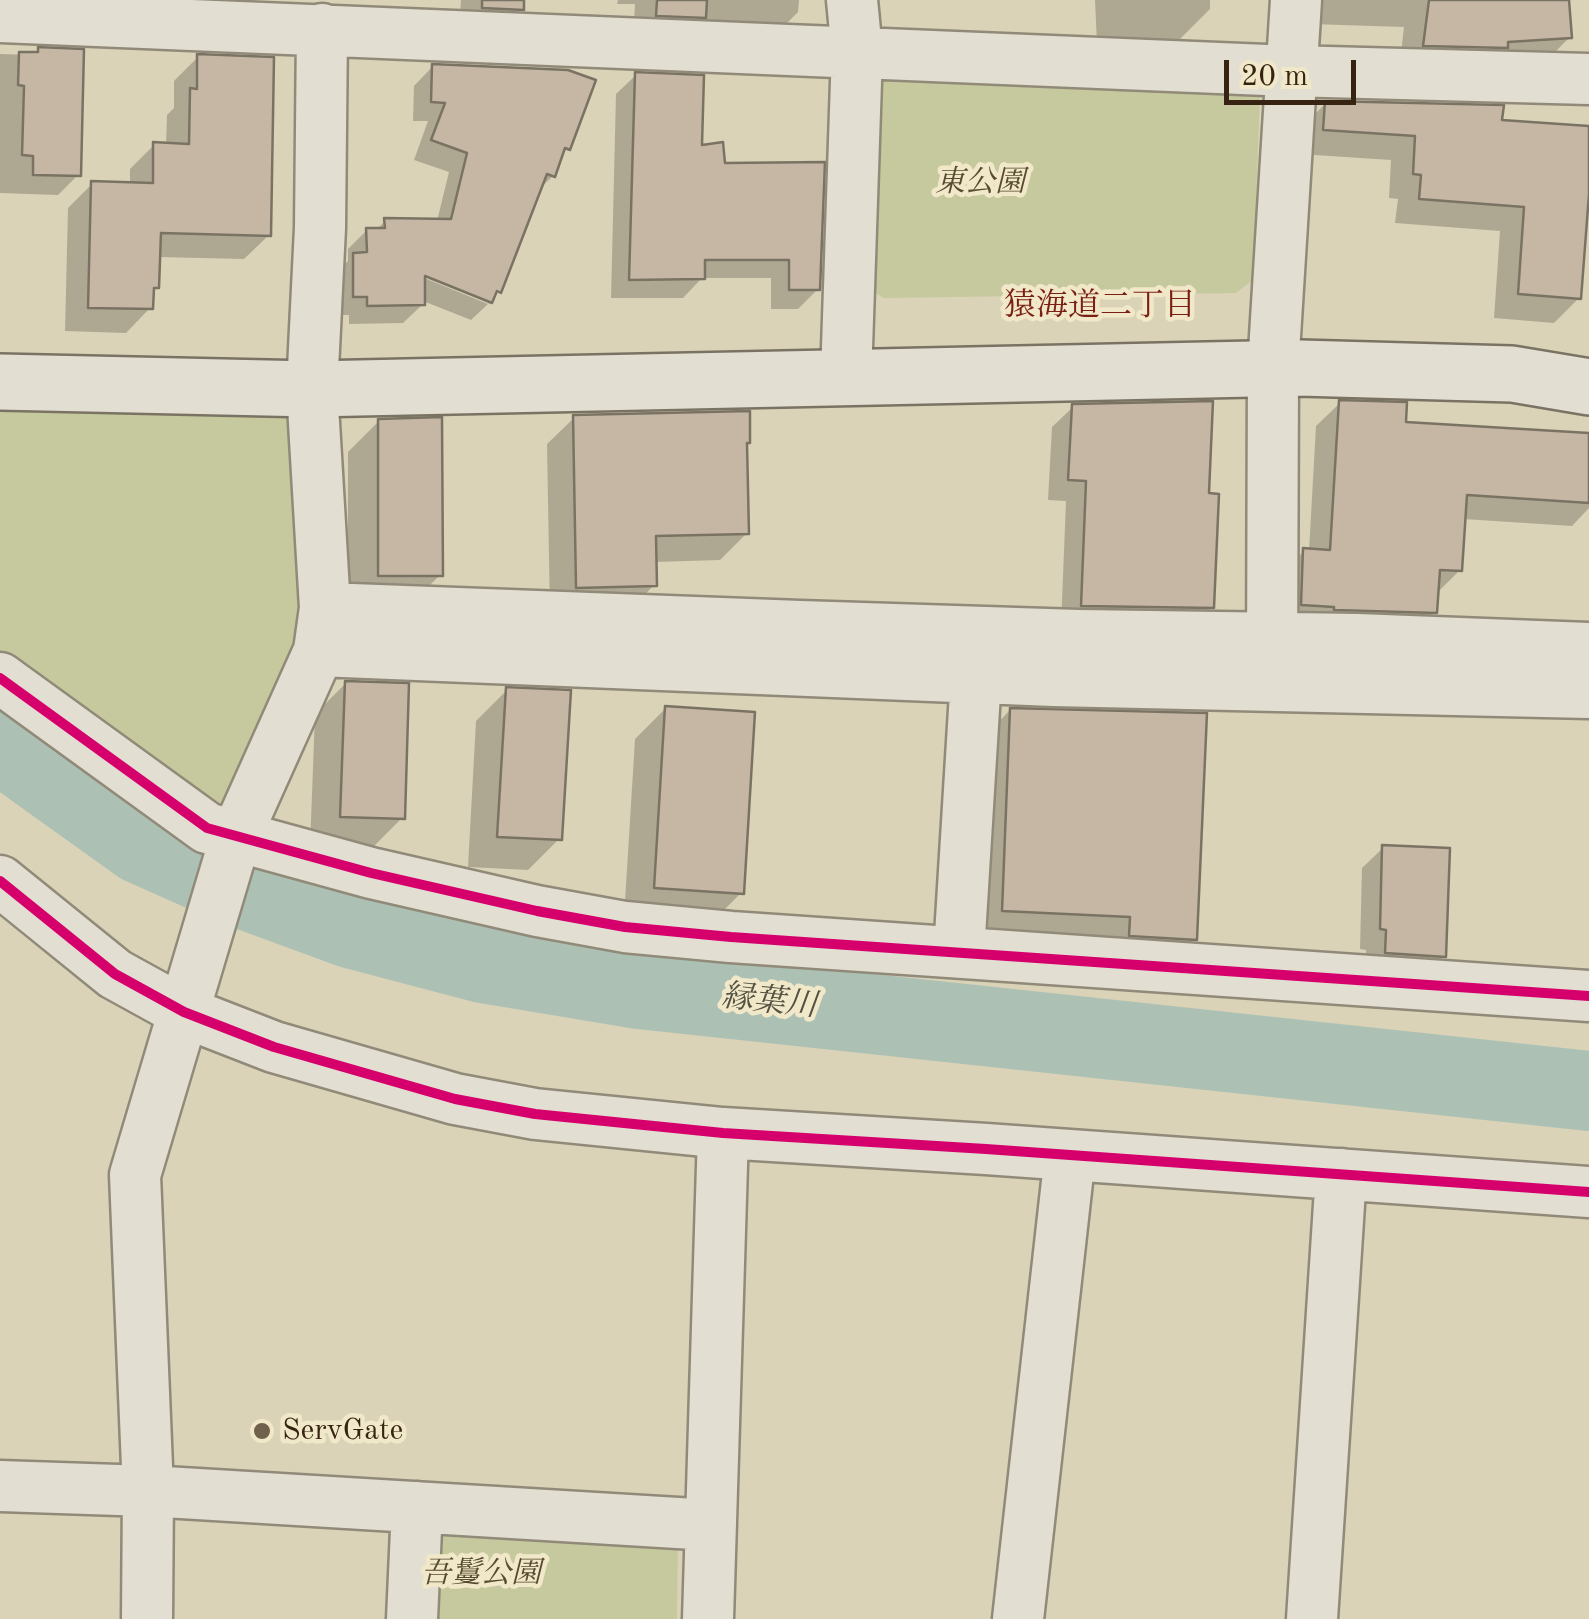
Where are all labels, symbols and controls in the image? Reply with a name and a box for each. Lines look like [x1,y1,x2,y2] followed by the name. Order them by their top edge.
[1229,40,1362,102] scale bar
[1241,62,1308,92] text: 20 m
[935,165,1025,201] park label: 東公園
[1004,288,1196,326] district label: 猿海道二丁目
[719,978,819,1026] water label: 縁葉川
[282,1413,403,1449] place label: ServGate
[251,1420,273,1442] marker: ServGate
[421,1556,541,1592] park label: 吾鬘公園

